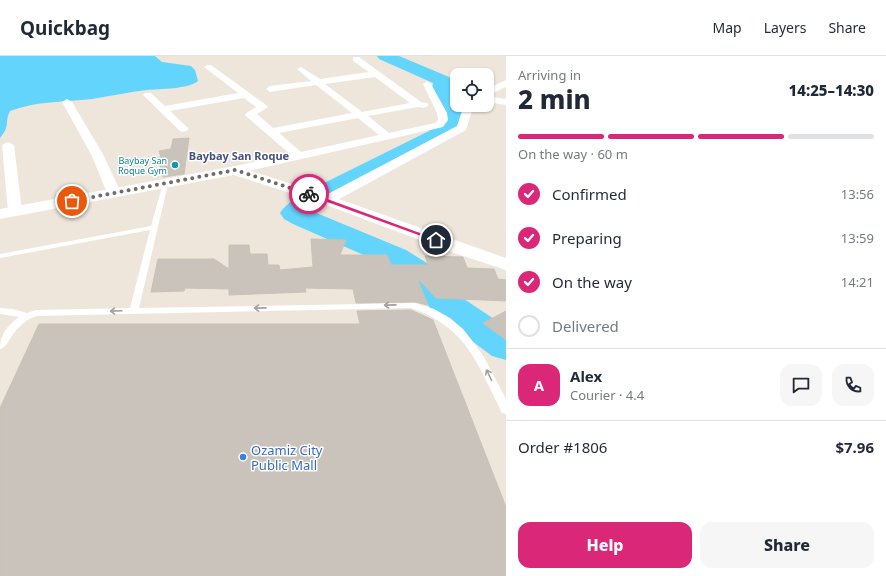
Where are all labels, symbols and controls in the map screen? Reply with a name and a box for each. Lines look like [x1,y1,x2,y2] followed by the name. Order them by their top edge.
[20,15,110,41] text: Quickbag
[713,18,742,37] text: Map
[764,18,806,37] text: Layers
[828,18,866,37] text: Share
[518,66,581,84] text: Arriving in
[450,68,494,112] map controls
[450,68,494,112] button: locate
[789,80,874,100] text: 14:25–14:30
[518,81,591,117] text: 2 min
[518,145,628,163] text: On the way · 60 m
[189,148,290,163] district label: Baybay San Roque
[118,154,167,177] place label: Baybay San Roque Gym
[170,160,180,170] marker: Baybay San Roque Gym
[289,174,329,214] courier
[298,183,320,205] icon: bike
[518,183,540,205] icon: check
[55,184,89,218] pin
[552,184,627,204] text: Confirmed
[841,185,874,203] text: 13:56
[61,190,83,212] icon: bag
[419,223,453,257] pin
[518,227,540,249] icon: check
[552,228,622,248] text: Preparing
[425,229,447,251] icon: home
[841,229,874,247] text: 13:59
[518,271,540,293] icon: check
[552,272,632,292] text: On the way
[841,273,874,291] text: 14:21
[384,301,397,309] one-way arrow
[254,304,267,312] one-way arrow
[110,307,123,314] one-way arrow
[552,316,619,336] text: Delivered
[780,364,822,406] button: chat
[832,364,874,406] button: phone
[570,366,602,386] text: Alex
[485,369,492,381] one-way arrow
[534,375,544,395] text: A
[570,386,644,404] text: Courier · 4.4
[518,437,607,457] text: Order #1806
[835,437,874,457] text: $7.96
[251,441,323,474] place label: Ozamiz City Public Mall
[238,452,248,462] marker: Ozamiz City Public Mall
[518,522,692,568] button: Help
[700,522,874,568] button: Share

